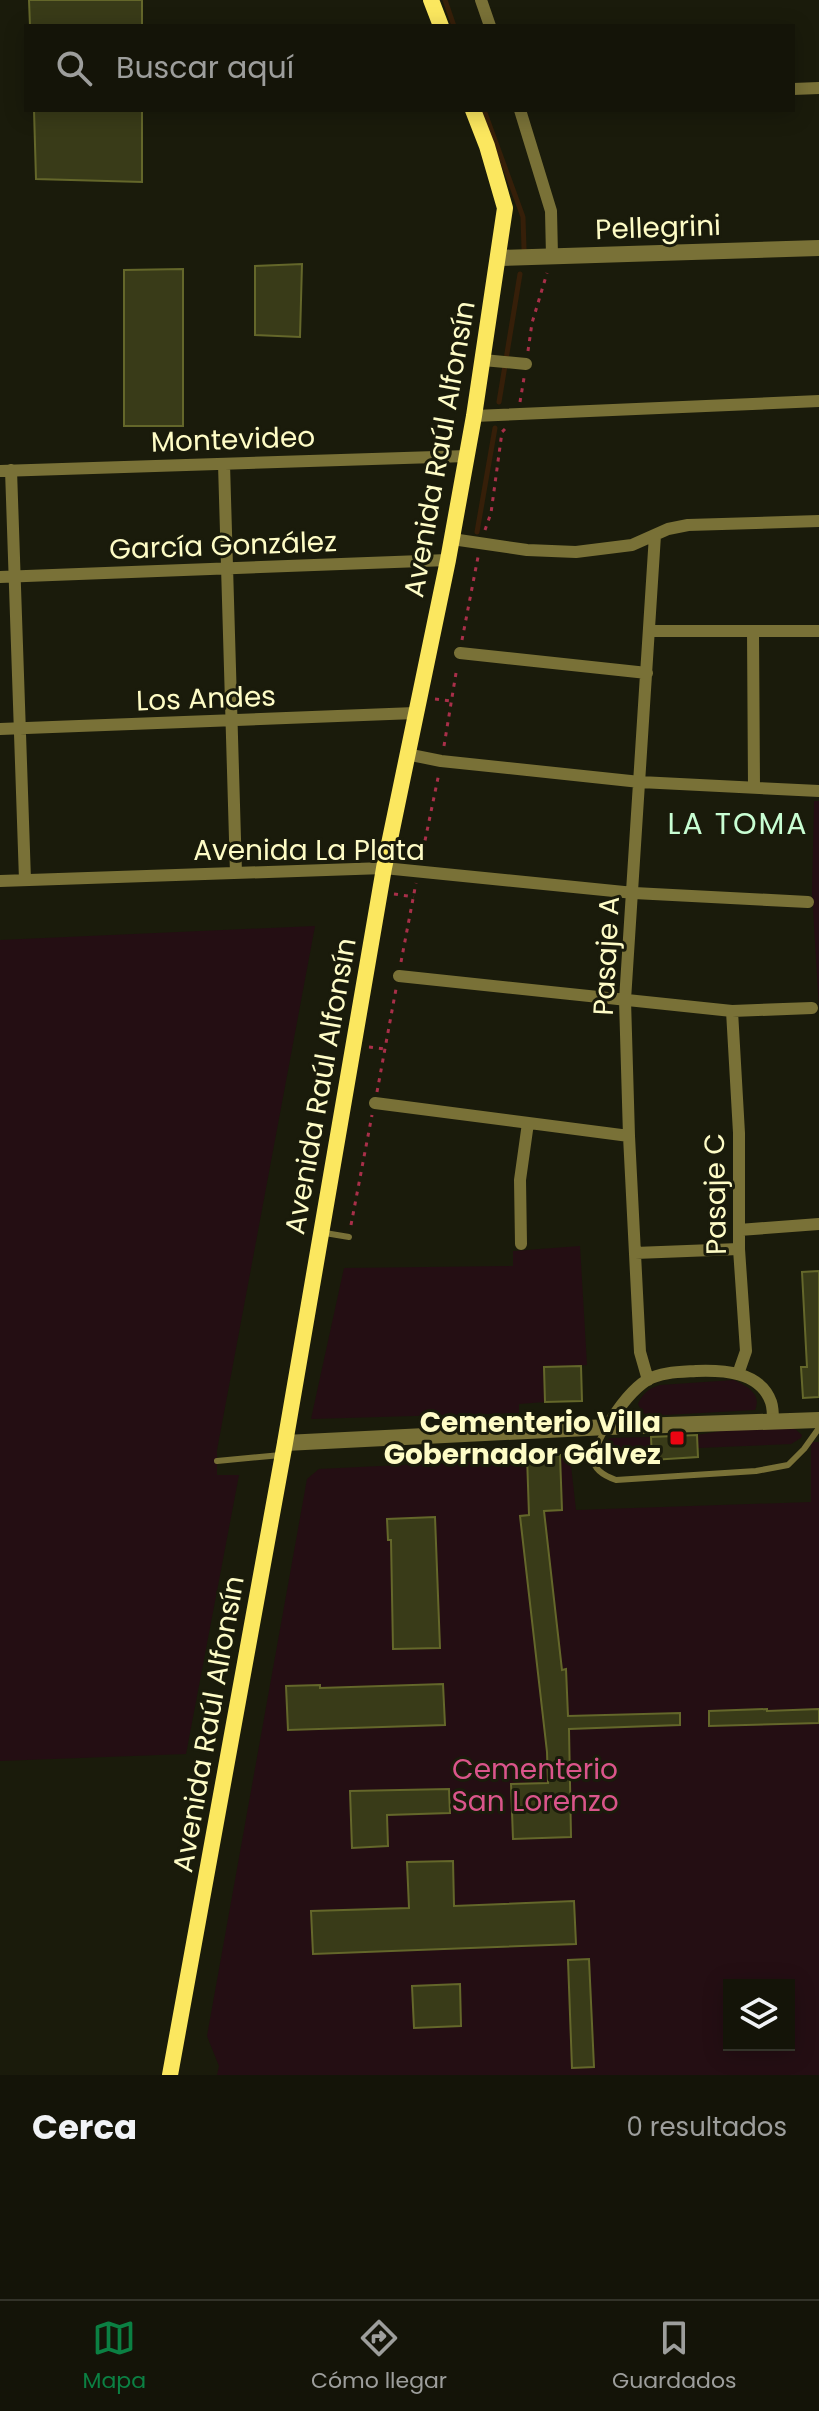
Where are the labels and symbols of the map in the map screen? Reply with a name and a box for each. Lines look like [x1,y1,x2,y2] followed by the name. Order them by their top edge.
[594,206,722,249] street label: Pellegrini
[394,298,485,600] street label: Avenida Raúl Alfonsín
[150,417,316,462] street label: Montevideo
[109,522,337,569] street label: García González
[135,677,277,720] street label: Los Andes
[667,802,809,845] district label: LA TOMA
[193,831,425,870] street label: Avenida La Plata
[584,895,629,1017] street label: Pasaje A
[275,935,366,1237] street label: Avenida Raúl Alfonsín
[695,1133,736,1255] street label: Pasaje C
[384,1403,661,1474] place label: Cementerio Villa Gobernador Gálvez
[668,1429,686,1447] marker: Cementerio Villa Gobernador Gálvez
[163,1573,254,1875] street label: Avenida Raúl Alfonsín
[451,1750,619,1821] park label: Cementerio San Lorenzo

